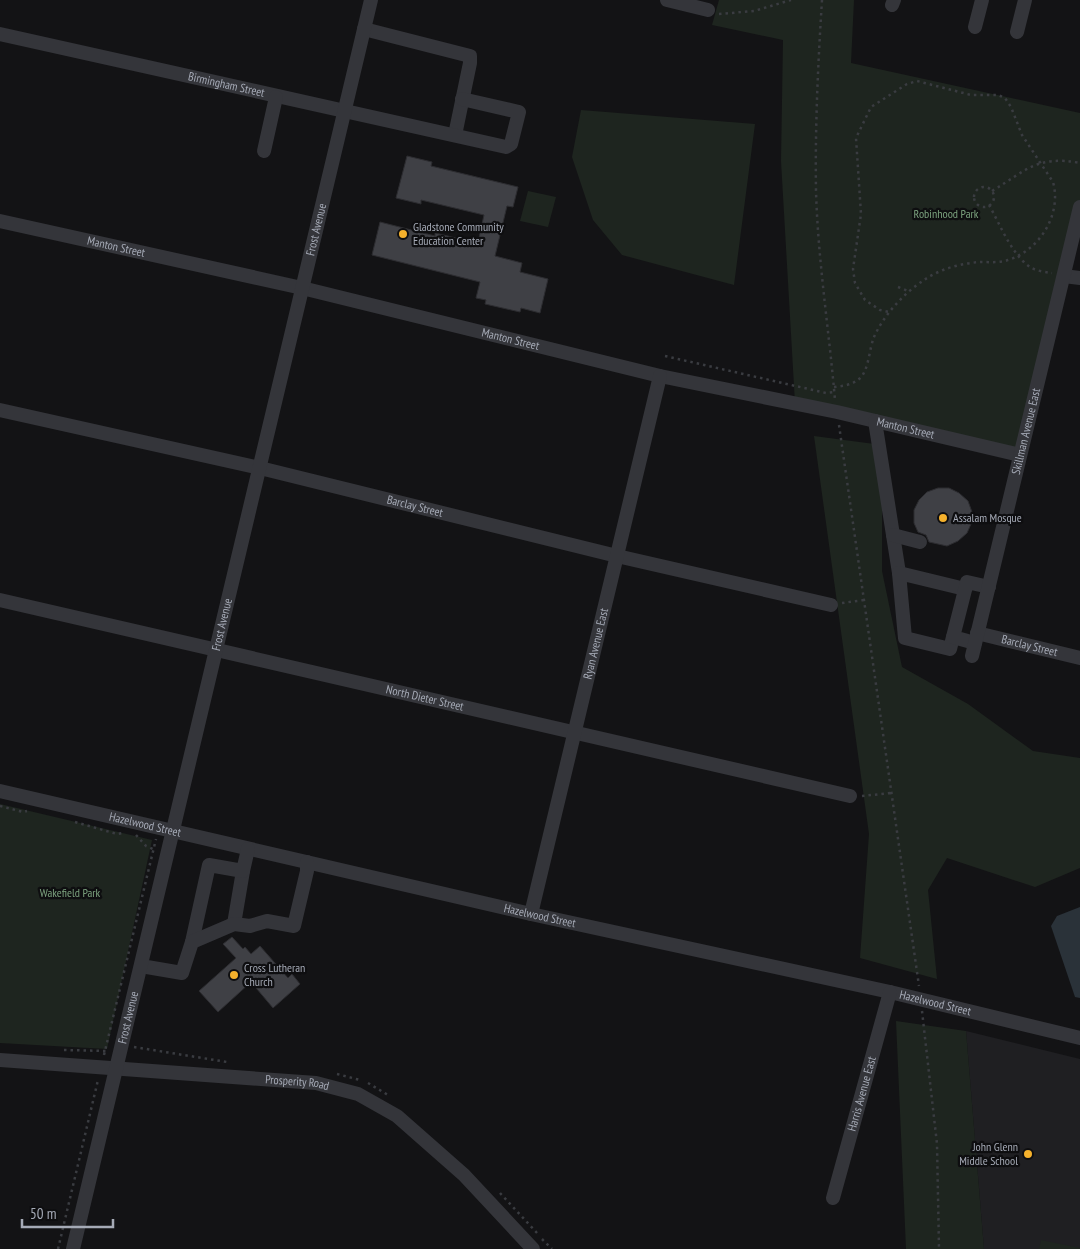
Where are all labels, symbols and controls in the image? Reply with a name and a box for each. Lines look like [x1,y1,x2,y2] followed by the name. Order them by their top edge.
[187,68,267,100] street label: Birmingham Street
[302,202,329,257] street label: Frost Avenue
[914,206,979,221] park label: Robinhood Park
[413,219,504,248] place label: Gladstone Community Education Center
[397,228,409,240] marker: Gladstone Community Education Center
[86,233,147,260] street label: Manton Street
[480,324,542,353] street label: Manton Street
[1008,386,1043,476] street label: Skillman Avenue East
[875,414,937,442] street label: Manton Street
[385,492,445,520] street label: Barclay Street
[953,510,1022,525] place label: Assalam Mosque
[937,512,949,524] marker: Assalam Mosque
[208,597,235,652] street label: Frost Avenue
[580,606,611,681] street label: Ryan Avenue East
[1000,631,1060,659] street label: Barclay Street
[385,681,466,714] street label: North Dieter Street
[108,809,183,840] street label: Hazelwood Street
[40,885,101,900] park label: Wakefield Park
[502,900,578,931] street label: Hazelwood Street
[244,960,305,989] place label: Cross Lutheran Church
[228,969,240,981] marker: Cross Lutheran Church
[898,987,973,1019] street label: Hazelwood Street
[114,990,141,1045] street label: Frost Avenue
[844,1054,879,1133] street label: Harris Avenue East
[265,1071,331,1093] street label: Prosperity Road
[959,1139,1018,1168] place label: John Glenn Middle School
[1022,1148,1034,1160] marker: John Glenn Middle School
[22,1196,114,1228] scale bar
[30,1204,56,1223] text: 50 m

